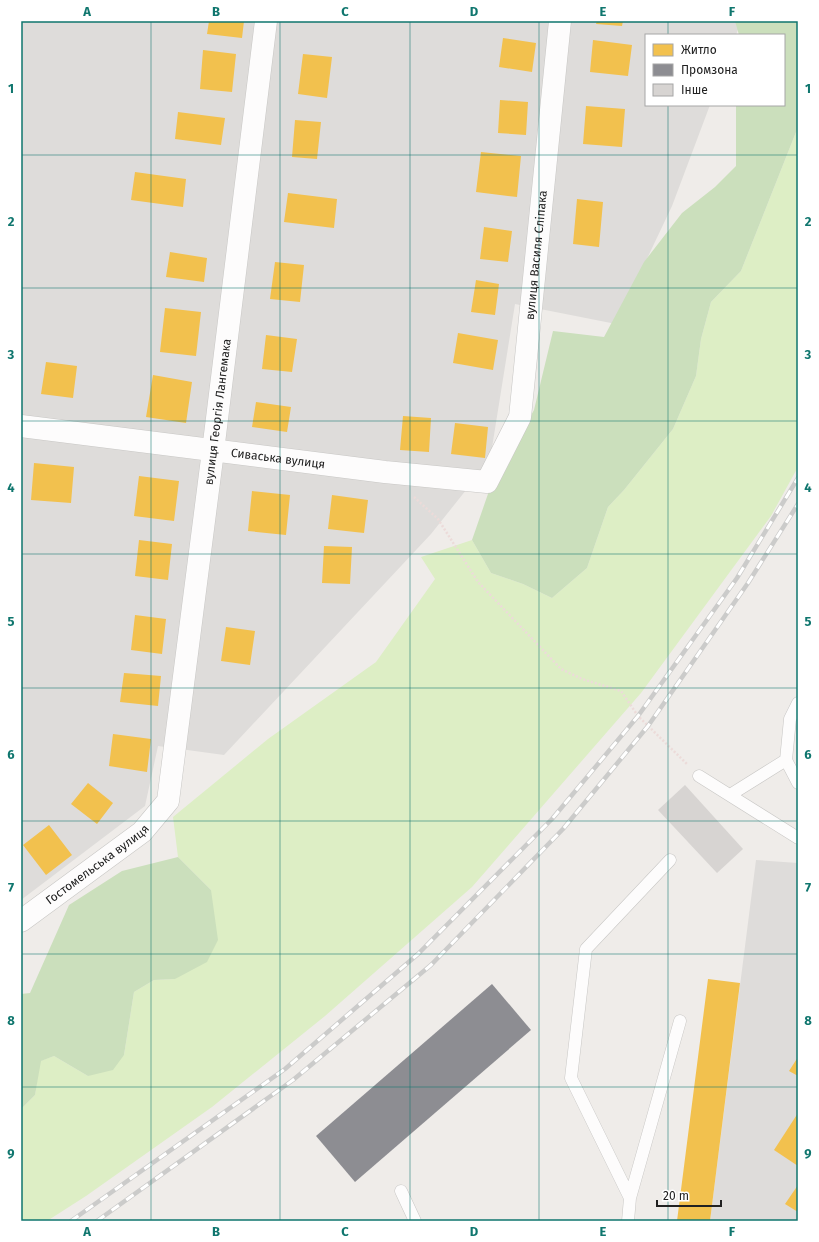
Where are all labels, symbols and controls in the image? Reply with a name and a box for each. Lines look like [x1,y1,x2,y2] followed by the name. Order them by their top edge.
[82,4,91,19] text: A
[212,4,220,19] text: B
[341,4,349,19] text: C
[470,4,479,19] text: D
[600,4,607,19] text: E
[729,4,736,19] text: F
[645,34,785,106] legend
[681,43,717,57] text: Житло
[681,63,738,77] text: Промзона
[8,81,14,96] text: 1
[805,81,811,96] text: 1
[681,83,708,97] text: Інше
[523,190,550,321] street label: вулиця Василя Сліпака
[8,214,15,229] text: 2
[805,214,812,229] text: 2
[202,338,234,486] street label: вулиця Георгія Лангемака
[7,347,15,362] text: 3
[804,347,812,362] text: 3
[230,446,326,471] street label: Сиваська вулиця
[7,480,15,495] text: 4
[804,480,812,495] text: 4
[8,614,15,629] text: 5
[805,614,812,629] text: 5
[7,747,15,762] text: 6
[804,747,812,762] text: 6
[43,822,152,907] street label: Гостомельська вулиця
[8,880,14,895] text: 7
[805,880,811,895] text: 7
[7,1013,15,1028] text: 8
[804,1013,812,1028] text: 8
[7,1146,15,1161] text: 9
[804,1146,812,1161] text: 9
[657,1182,721,1208] scale bar
[663,1189,689,1203] text: 20 m
[82,1224,91,1239] text: A
[212,1224,220,1239] text: B
[341,1224,349,1239] text: C
[470,1224,479,1239] text: D
[600,1224,607,1239] text: E
[729,1224,736,1239] text: F

